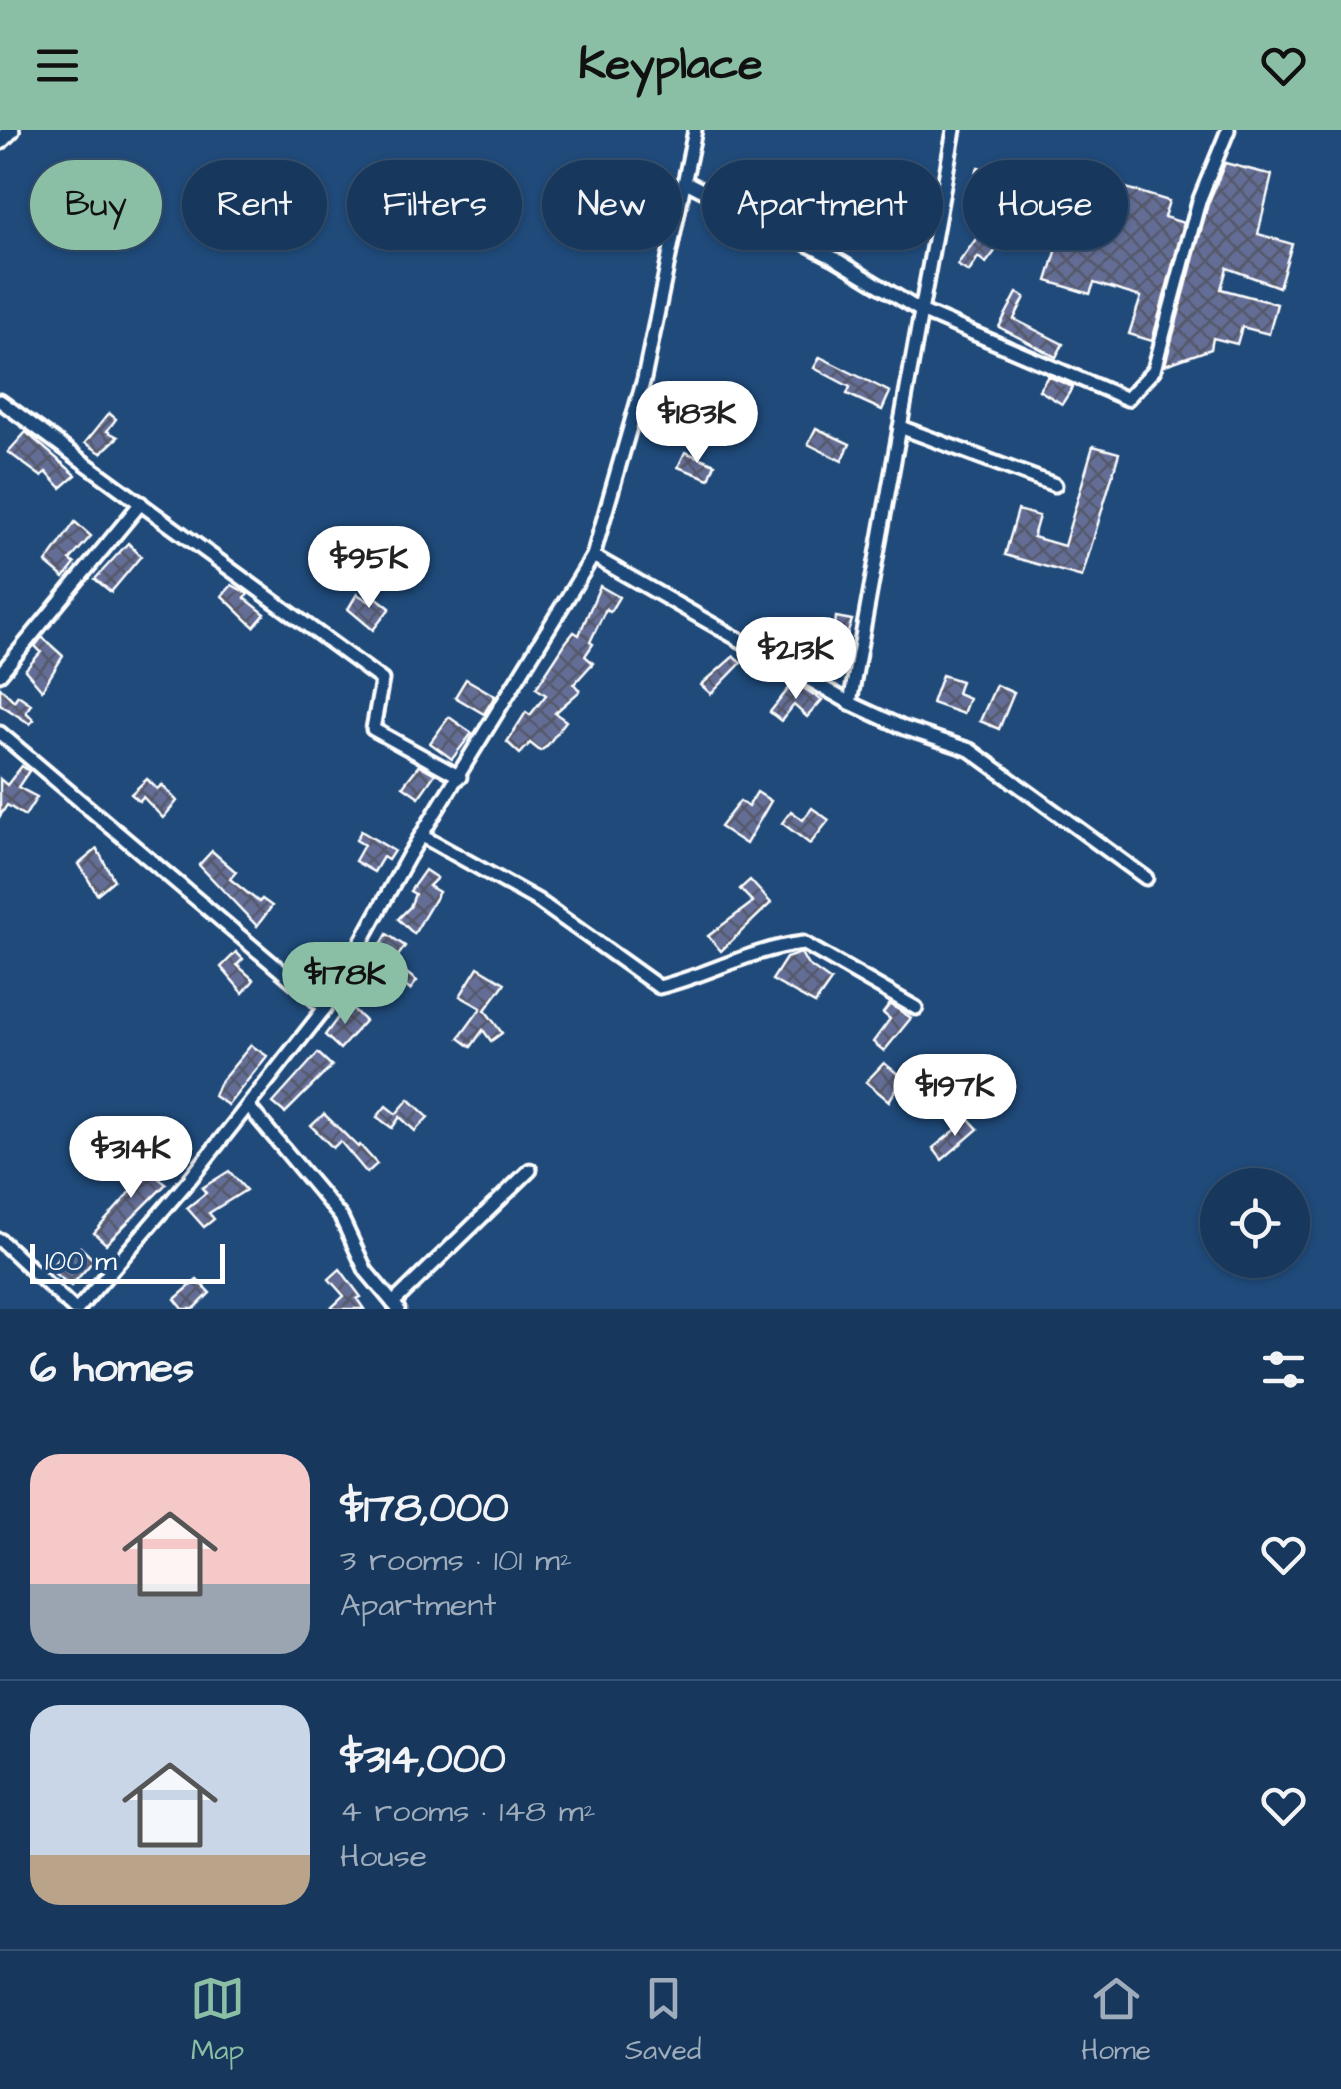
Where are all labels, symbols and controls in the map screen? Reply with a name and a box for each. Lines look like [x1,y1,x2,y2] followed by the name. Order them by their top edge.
[578,34,763,96] text: Keyplace
[30,38,85,93] icon: menu
[1256,38,1311,93] icon: heart
[30,160,162,250] chip: Buy
[182,160,327,250] chip: Rent
[347,160,522,250] chip: Filters
[542,160,682,250] chip: New
[702,160,943,250] chip: Apartment
[963,160,1128,250] chip: House
[627,381,767,466] pin: $183K
[658,391,736,436] text: $183K
[310,526,428,611] pin: $95K
[330,536,408,581] text: $95K
[726,617,866,702] pin: $213K
[758,627,834,672] text: $213K
[275,942,415,1027] pin: $178K
[304,952,386,997] text: $178K
[885,1054,1025,1139] pin: $197K
[915,1064,995,1109] text: $197K
[61,1116,201,1201] pin: $314K
[91,1126,171,1171] text: $314K
[1200,1168,1310,1278] map controls
[1200,1168,1310,1278] button: locate
[30,1239,225,1284] scale bar
[45,1242,117,1281] text: 100 m
[30,1340,194,1398] text: 6 homes
[1256,1342,1311,1397] icon: filters
[340,1480,509,1538] text: $178,000
[110,1494,230,1614] icon: home
[1256,1527,1311,1582] icon: heart
[340,1538,572,1583] text: 3 rooms · 101 m²
[340,1583,496,1628] text: Apartment
[340,1731,506,1789] text: $314,000
[110,1745,230,1865] icon: home
[1256,1778,1311,1833] icon: heart
[340,1789,596,1834] text: 4 rooms · 148 m²
[340,1834,427,1879] text: House
[190,1971,245,2070] tab: Map
[625,1971,701,2070] tab: Saved
[1081,1971,1151,2070] tab: Home

